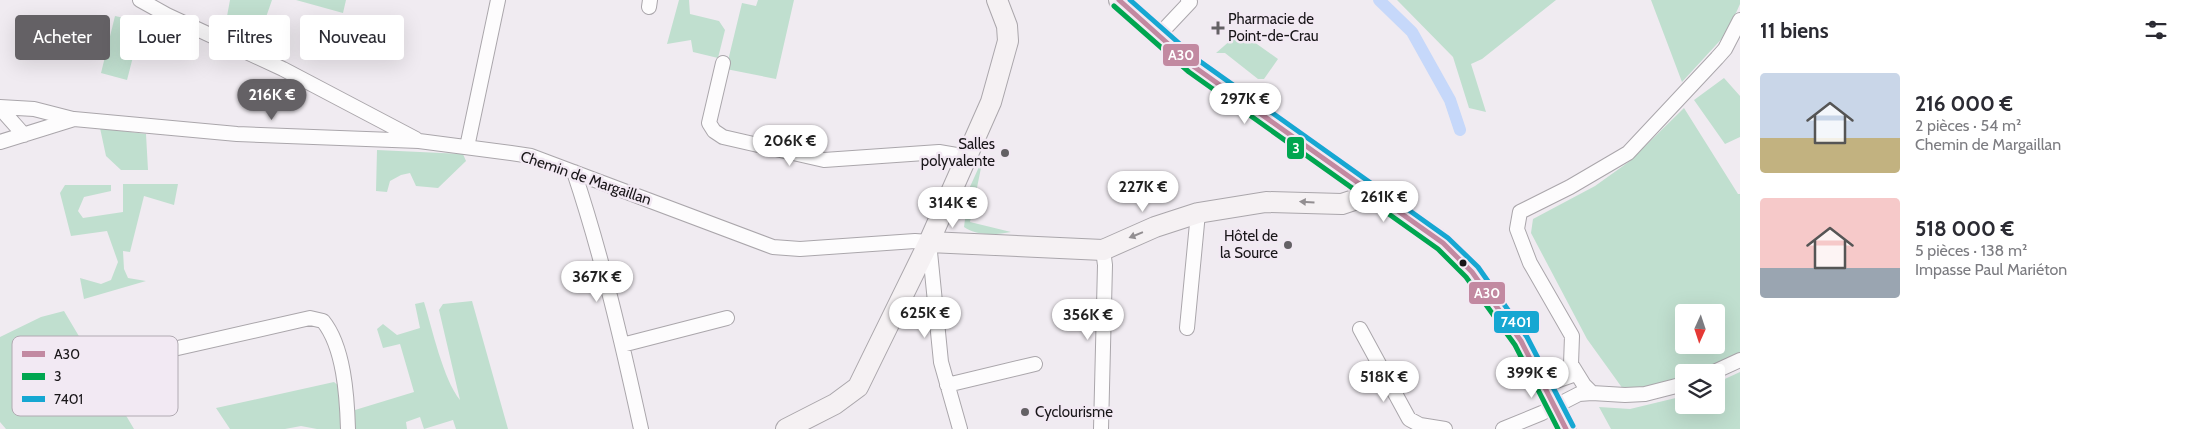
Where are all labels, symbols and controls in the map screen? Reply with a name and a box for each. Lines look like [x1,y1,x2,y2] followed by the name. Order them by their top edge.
[1228,10,1319,45] place label: Pharmacie de Point-de-Crau
[15,15,110,60] chip: Acheter
[120,15,199,60] chip: Louer
[209,15,290,60] chip: Filtres
[300,15,404,60] chip: Nouveau
[2142,16,2170,44] icon: filters
[1760,18,1829,43] text: 11 biens
[1212,22,1224,34] marker: Pharmacie de Point-de-Crau
[1162,43,1200,67] line badge: A30
[1168,46,1194,64] text: A30
[231,78,313,121] pin: 216K €
[1204,82,1286,125] pin: 297K €
[248,85,296,104] text: 216K €
[1220,89,1270,108] text: 297K €
[1915,91,2013,116] text: 216 000 €
[1800,93,1860,153] icon: home
[1915,116,2021,135] text: 2 pièces · 54 m²
[749,124,831,167] pin: 206K €
[764,131,816,150] text: 206K €
[921,135,995,170] place label: Salles polyvalente
[1915,135,2061,154] text: Chemin de Margaillan
[1286,136,1305,160] line badge: 3
[1292,139,1300,157] text: 3
[518,147,654,209] street label: Chemin de Margaillan
[999,147,1011,159] marker: Salles polyvalente
[1102,170,1184,213] pin: 227K €
[1119,177,1167,196] text: 227K €
[1343,180,1425,223] pin: 261K €
[912,186,994,229] pin: 314K €
[1360,187,1408,206] text: 261K €
[929,193,977,212] text: 314K €
[1299,198,1315,206] one-way arrow
[1915,216,2014,241] text: 518 000 €
[1800,218,1860,278] icon: home
[1220,227,1278,262] place label: Hôtel de la Source
[1128,231,1143,239] one-way arrow
[1282,239,1294,251] marker: Hôtel de la Source
[1915,241,2027,260] text: 5 pièces · 138 m²
[1458,258,1468,268] unlabelled marker
[556,260,638,303] pin: 367K €
[1915,260,2067,279] text: Impasse Paul Mariéton
[572,267,622,286] text: 367K €
[1468,281,1506,305] line badge: A30
[1474,284,1500,302] text: A30
[884,296,966,339] pin: 625K €
[1047,298,1129,341] pin: 356K €
[900,303,950,322] text: 625K €
[1675,304,1725,354] north arrow
[1675,304,1725,414] map controls
[1063,305,1113,324] text: 356K €
[1493,310,1540,334] line badge: 7401
[1501,313,1531,331] text: 7401
[12,336,178,416] legend
[54,345,80,363] text: A30
[1491,356,1573,399] pin: 399K €
[1343,360,1425,403] pin: 518K €
[1507,363,1557,382] text: 399K €
[1675,364,1725,414] button: layers
[54,367,62,385] text: 3
[1360,367,1408,386] text: 518K €
[54,390,83,408] text: 7401
[1035,403,1113,421] place label: Cyclourisme
[1019,406,1031,418] marker: Cyclourisme

